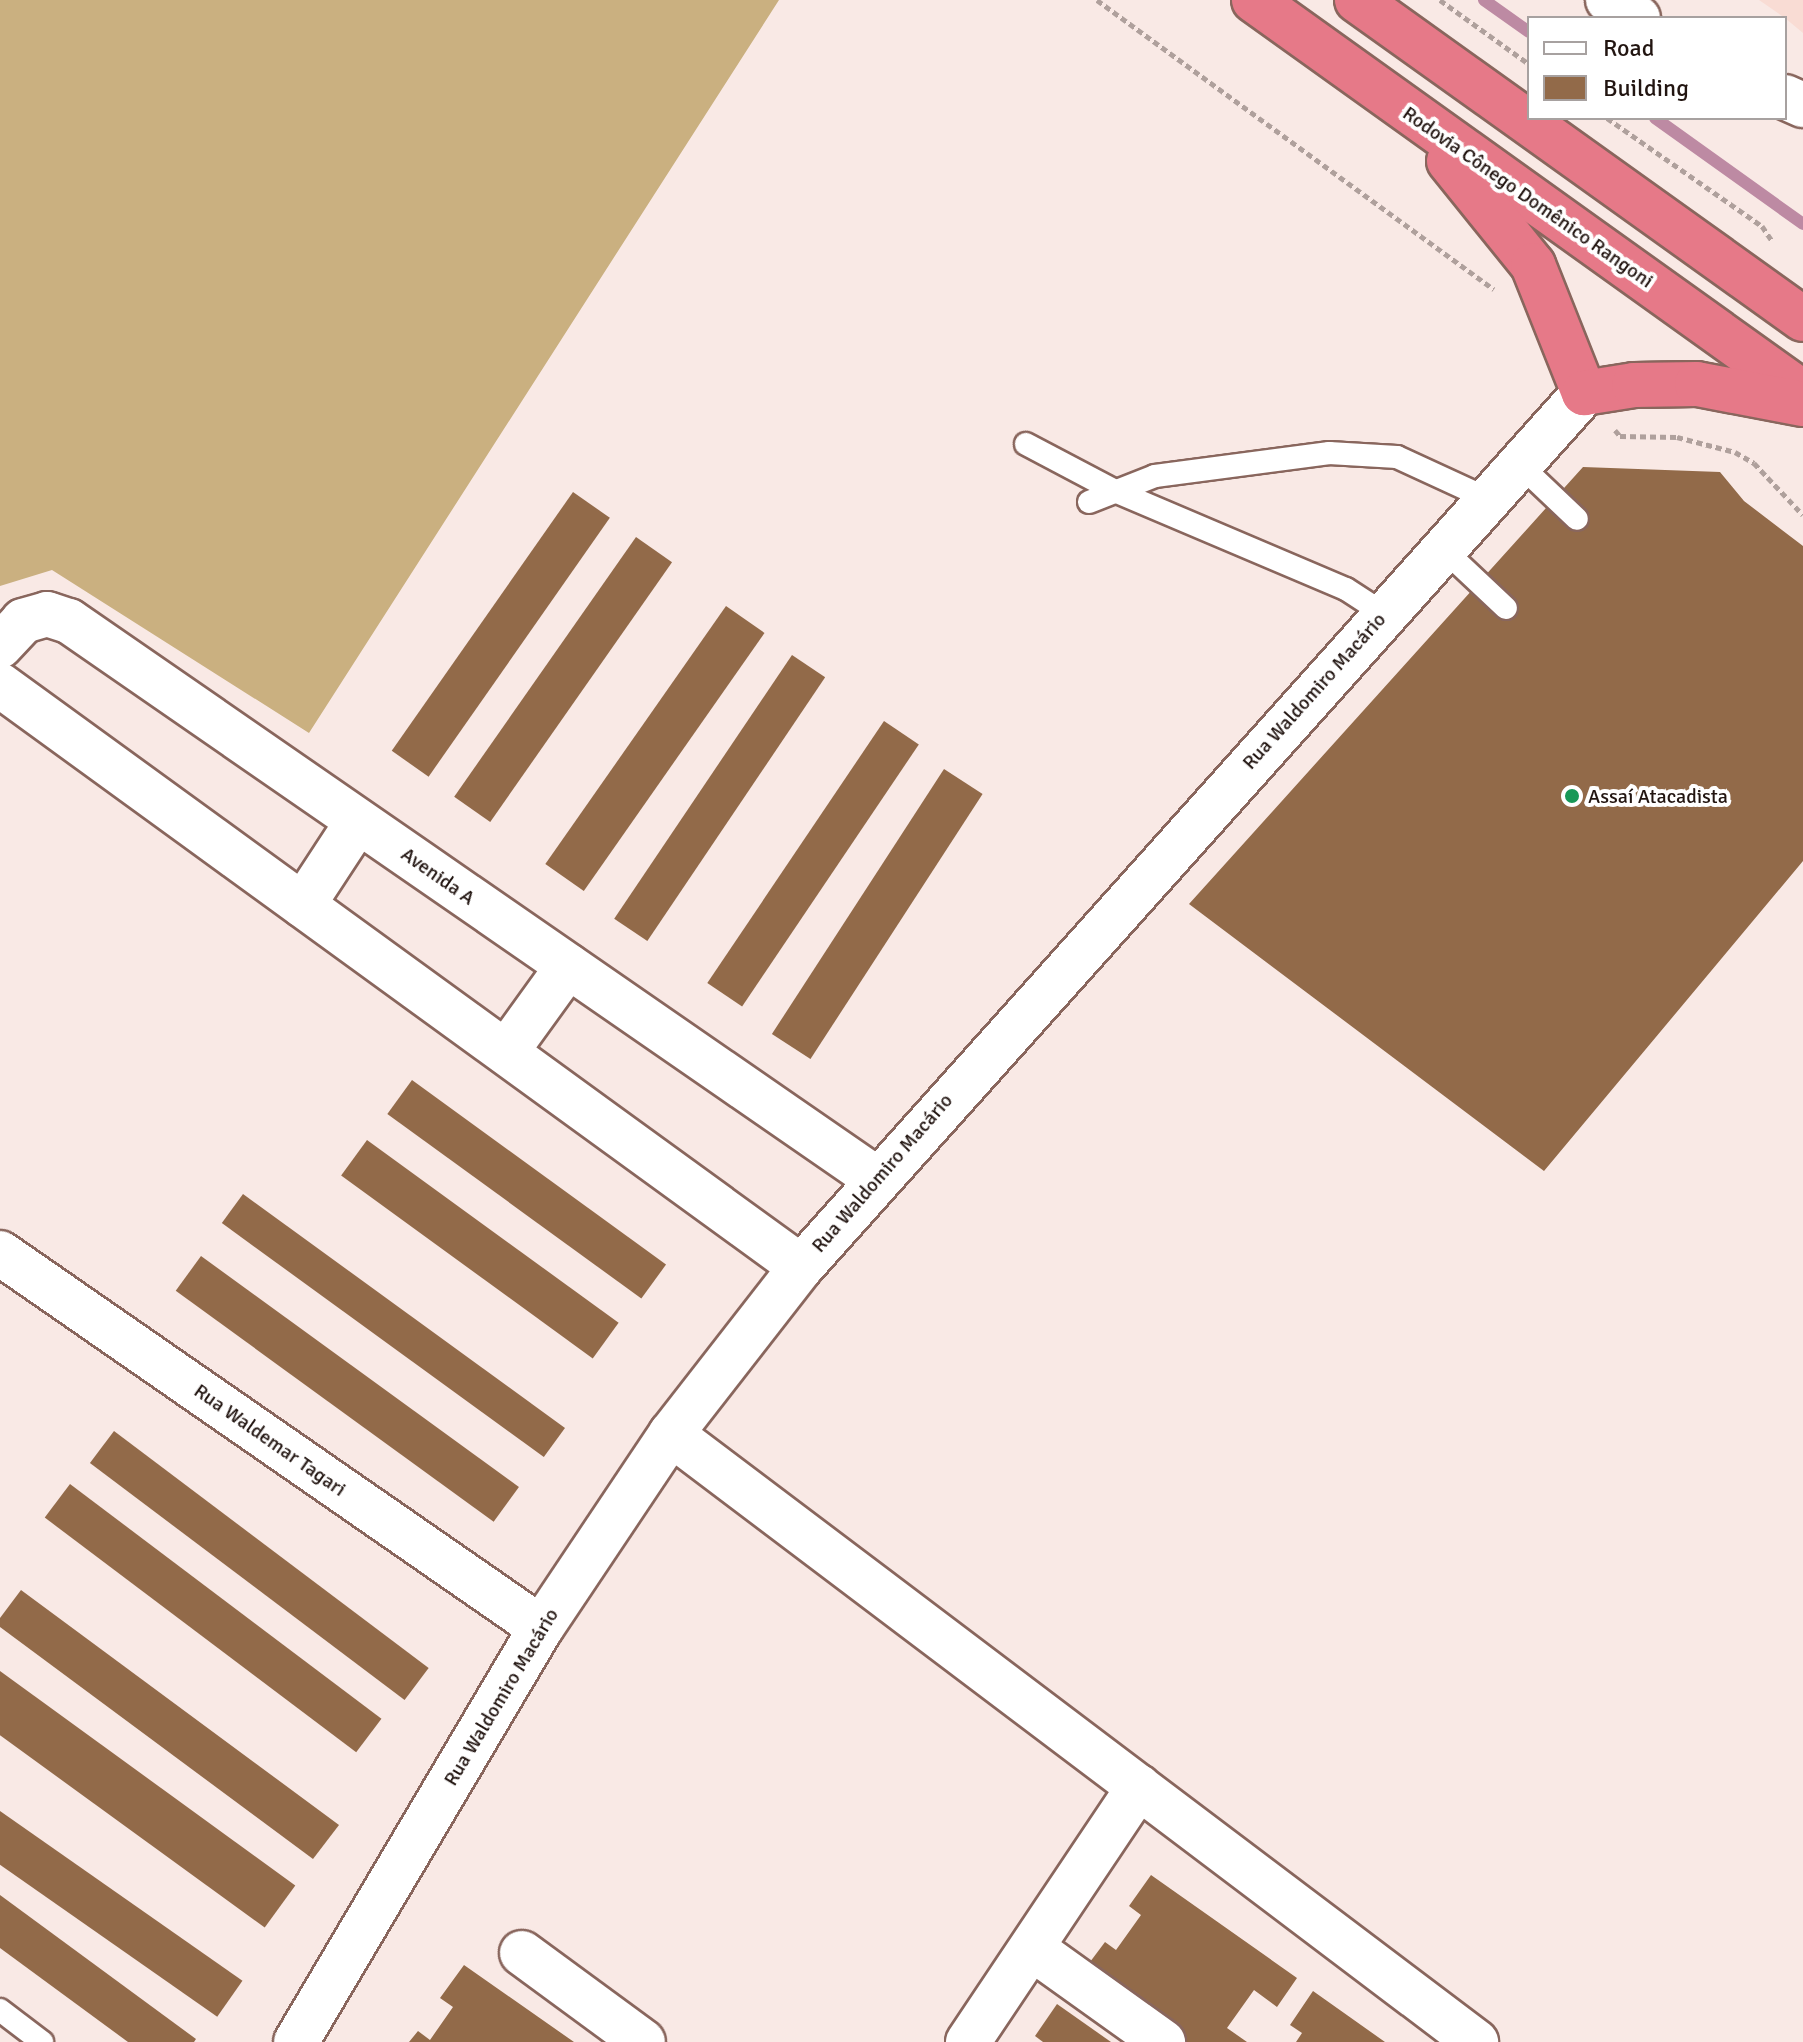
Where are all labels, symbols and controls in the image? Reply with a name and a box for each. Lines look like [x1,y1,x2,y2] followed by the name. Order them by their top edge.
[1527,16,1787,120] legend
[1603,33,1654,63] text: Road
[1603,73,1689,103] text: Building
[1398,101,1658,293] street label: Rodovia Cônego Domênico Rangoni
[1237,608,1391,774] street label: Rua Waldomiro Macário
[1588,784,1728,808] place label: Assaí Atacadista
[1563,787,1581,805] marker: Assaí Atacadista
[397,842,479,910] street label: Avenida A
[806,1089,958,1257] street label: Rua Waldomiro Macário
[189,1379,351,1501] street label: Rua Waldemar Tagari
[439,1604,563,1790] street label: Rua Waldomiro Macário

